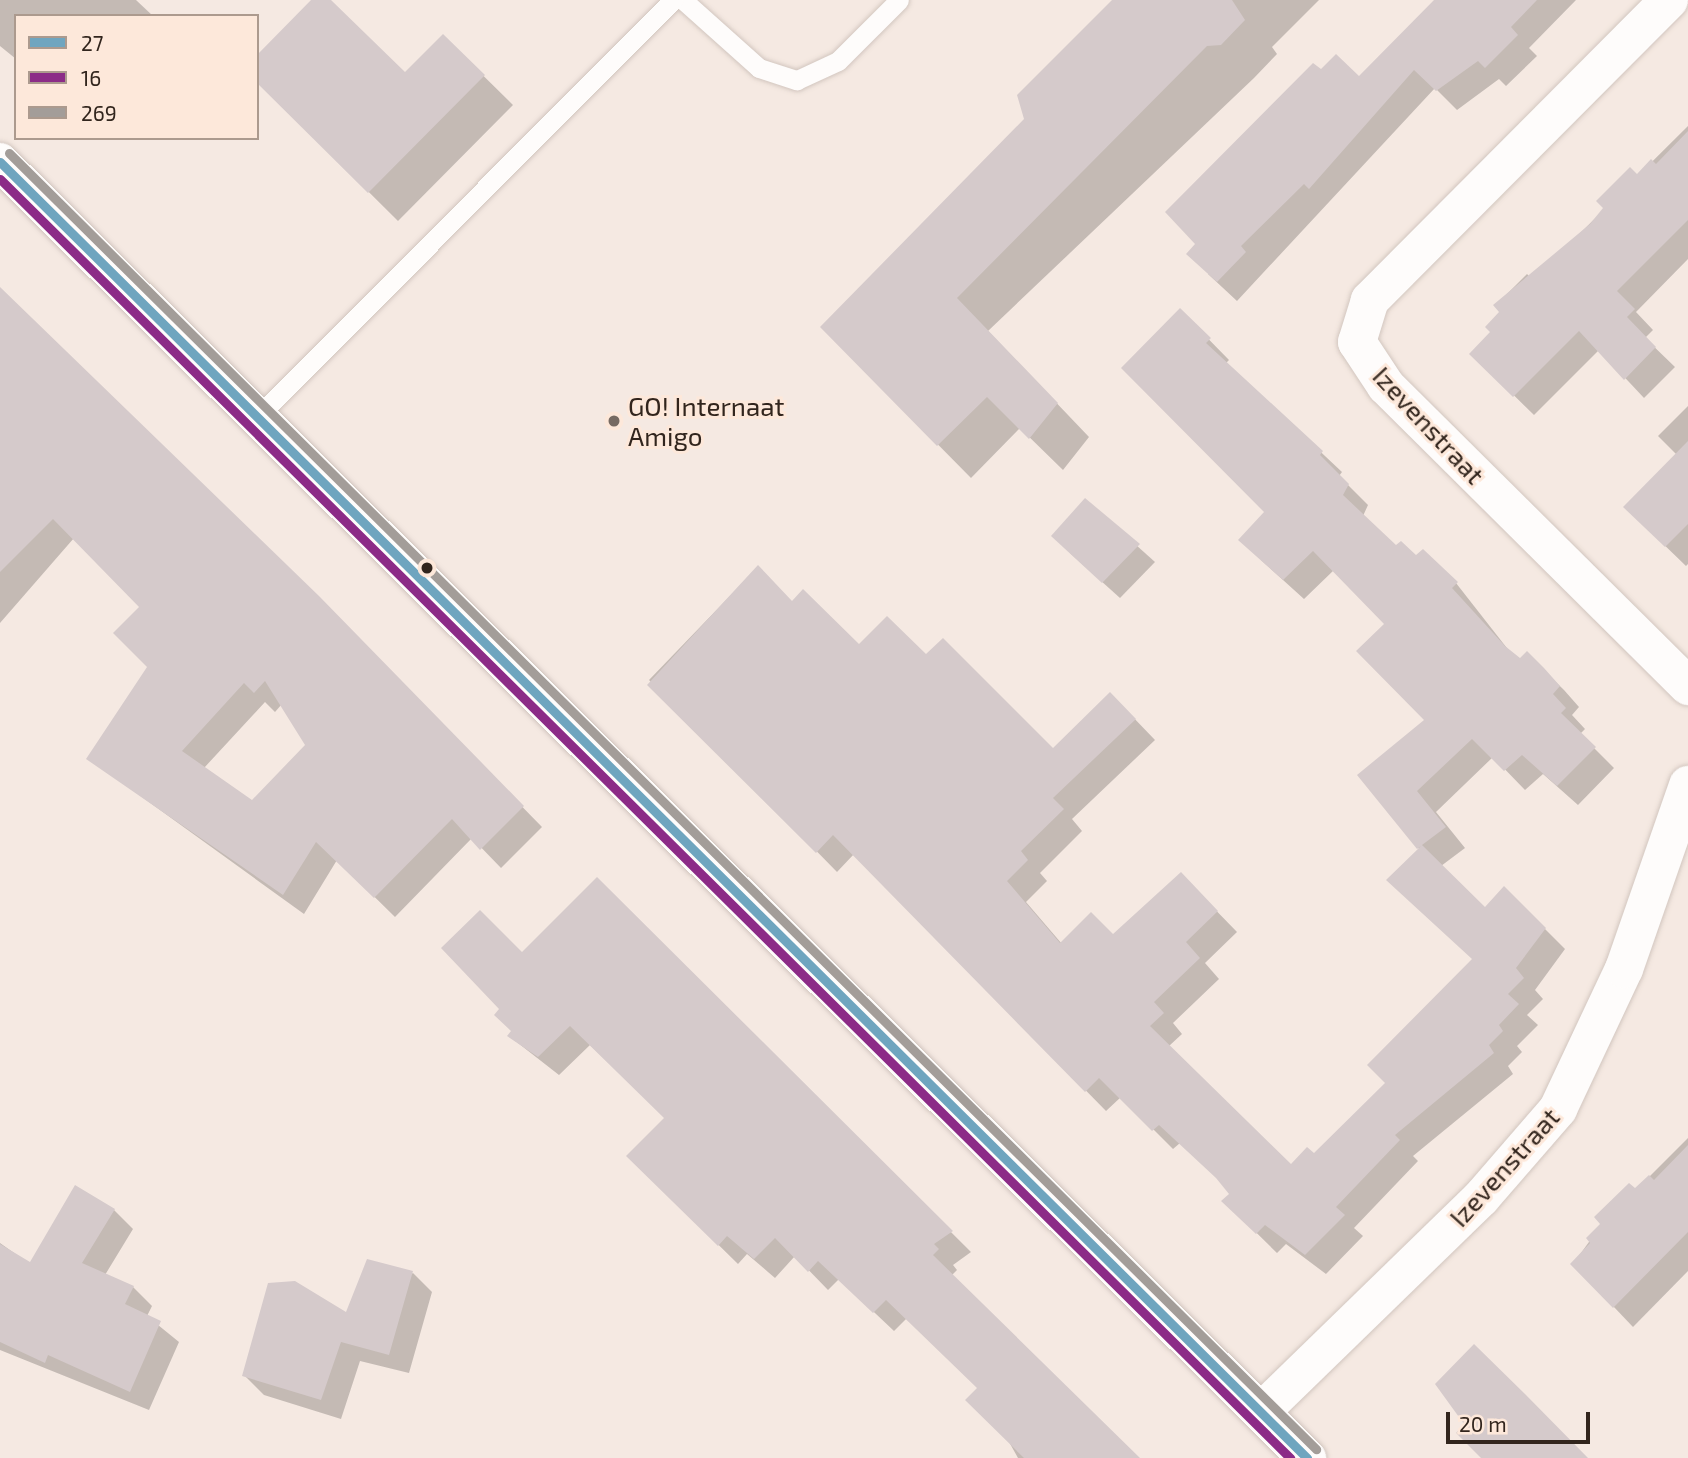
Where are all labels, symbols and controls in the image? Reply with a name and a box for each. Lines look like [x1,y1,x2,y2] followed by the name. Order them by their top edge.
[14,14,259,140] legend
[81,30,104,55] text: 27
[81,65,101,90] text: 16
[81,100,117,125] text: 269
[1367,360,1491,490] street label: Izevenstraat
[628,390,784,452] place label: GO! Internaat Amigo
[606,413,622,429] marker: GO! Internaat Amigo
[420,561,434,575] unlabelled marker
[1443,1101,1565,1233] street label: Izevenstraat
[1450,1398,1594,1442] scale bar
[1459,1411,1507,1436] text: 20 m

